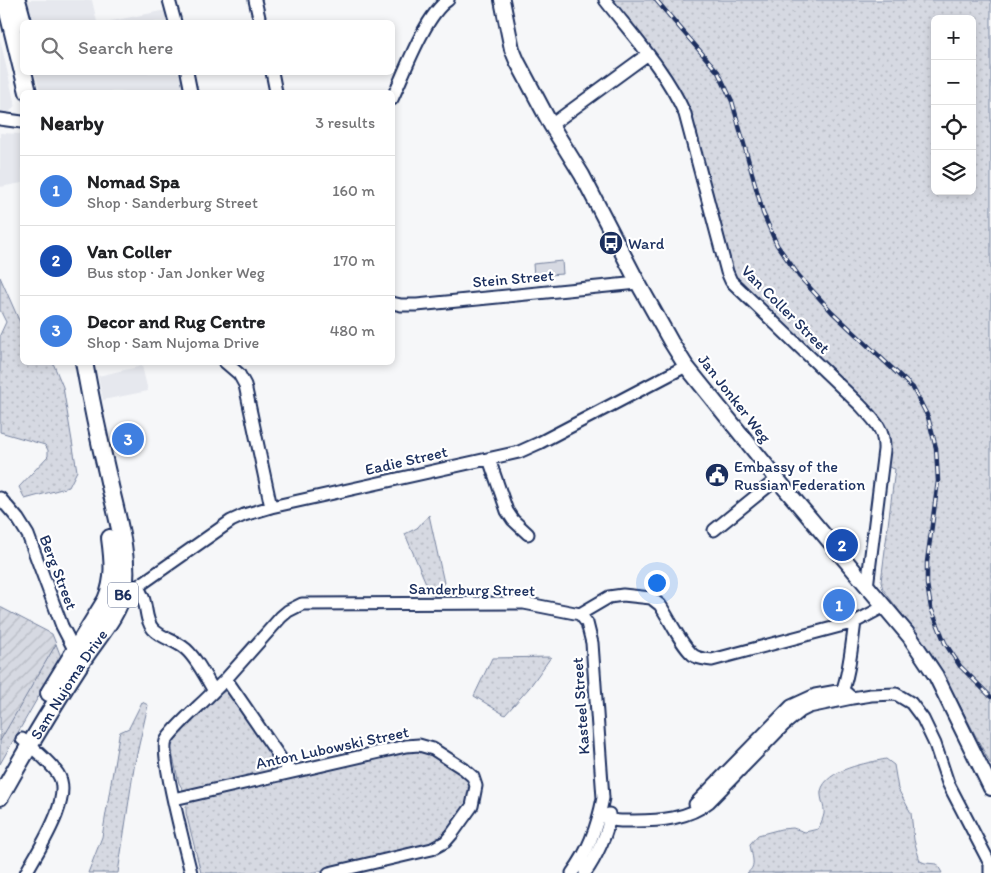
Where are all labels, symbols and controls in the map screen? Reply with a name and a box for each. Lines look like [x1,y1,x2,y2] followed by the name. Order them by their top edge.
[931,15,976,195] map controls
[931,15,976,60] button: +
[20,20,395,75] search box
[38,34,66,62] icon: search
[78,36,173,59] text: Search here
[931,60,976,105] button: −
[931,105,976,150] button: locate
[40,110,104,135] text: Nearby
[315,113,375,132] text: 3 results
[931,150,976,195] button: layers
[87,170,180,193] text: Nomad Spa
[52,181,60,200] text: 1
[332,181,375,200] text: 160 m
[87,193,258,212] text: Shop · Sanderburg Street
[598,230,624,256] bus stop icon: Ward
[628,234,665,253] place label: Ward
[87,240,172,263] text: Van Coller
[52,251,60,270] text: 2
[333,251,375,270] text: 170 m
[737,261,834,358] street label: Van Coller Street
[87,263,265,282] text: Bus stop · Jan Jonker Weg
[472,265,555,292] street label: Stein Street
[87,310,265,333] text: Decor and Rug Centre
[52,321,60,340] text: 3
[330,321,375,340] text: 480 m
[87,333,259,352] text: Shop · Sam Nujoma Drive
[694,350,776,447] street label: Jan Jonker Weg
[112,420,144,458] pin: 3
[363,442,449,479] street label: Eadie Street
[734,457,865,494] place label: Embassy of the Russian Federation
[704,462,730,488] public building icon: Embassy of the Russian Federation
[826,526,858,564] pin: 2
[36,532,81,612] street label: Berg Street
[644,570,670,596] your location
[409,579,535,600] street label: Sanderburg Street
[108,582,138,608] road number: B6
[823,586,855,624] pin: 1
[26,625,112,743] street label: Sam Nujoma Drive
[568,657,593,755] street label: Kasteel Street
[254,722,410,773] street label: Anton Lubowski Street

